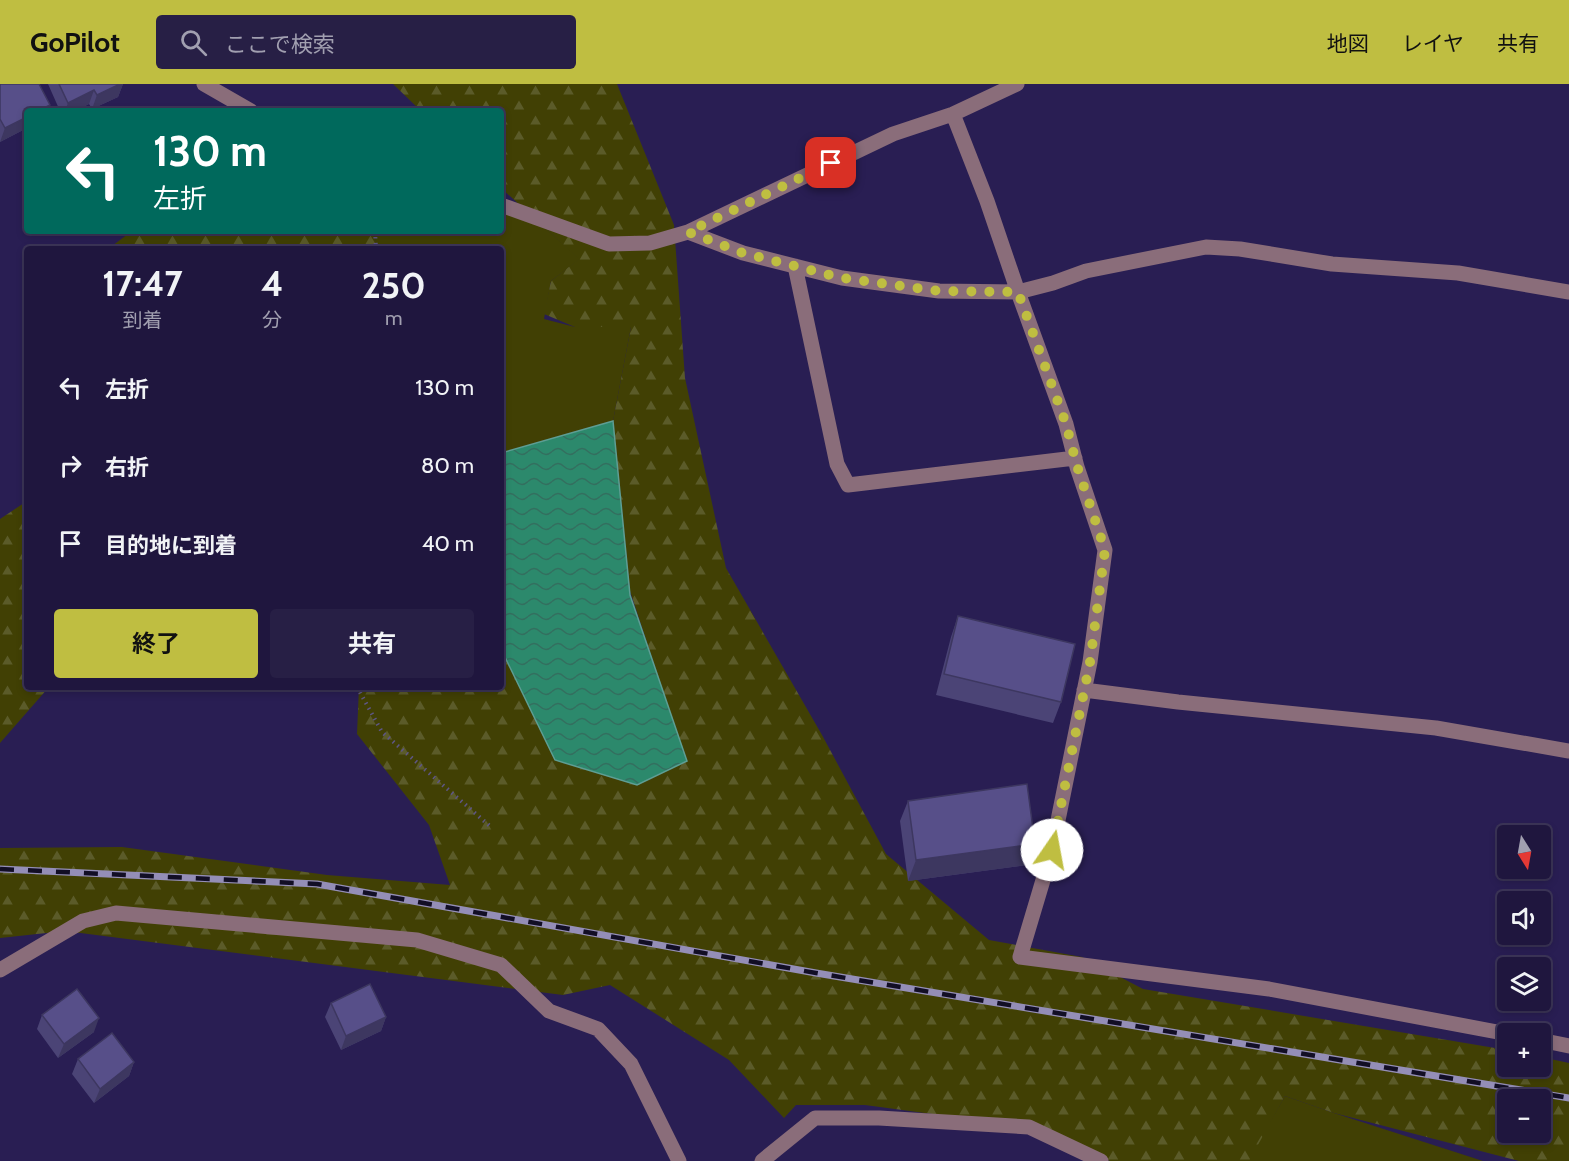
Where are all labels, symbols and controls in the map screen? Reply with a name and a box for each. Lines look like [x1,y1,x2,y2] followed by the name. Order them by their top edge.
[156,15,576,69] search box
[30,25,120,59] text: GoPilot
[177,26,210,59] icon: search
[225,31,335,58] text: ここで検索
[1327,31,1369,56] text: 地図
[1402,31,1464,56] text: レイヤ
[1497,31,1539,56] text: 共有
[153,125,267,177] text: 130 m
[54,132,132,210] icon: left
[805,137,856,188] pin
[814,146,847,179] icon: arrive
[153,182,207,215] text: 左折
[102,261,183,305] text: 17:47
[261,261,283,305] text: 4
[362,263,426,307] text: 250
[385,306,402,330] text: m
[123,308,163,332] text: 到着
[262,308,282,332] text: 分
[54,371,87,404] icon: left
[415,374,474,401] text: 130 m
[105,376,149,403] text: 左折
[54,449,87,482] icon: right
[421,452,474,479] text: 80 m
[105,454,149,481] text: 右折
[54,527,87,560] icon: arrive
[422,530,474,557] text: 40 m
[105,532,237,559] text: 目的地に到着
[54,609,258,678] button: 終了
[270,609,474,678] button: 共有
[1020,818,1084,882] position arrow
[1497,825,1551,879] north arrow
[1497,825,1551,1143] map controls
[1497,891,1551,945] button: sound
[1497,957,1551,1011] button: layers
[1497,1023,1551,1077] button: +
[1497,1089,1551,1143] button: −

